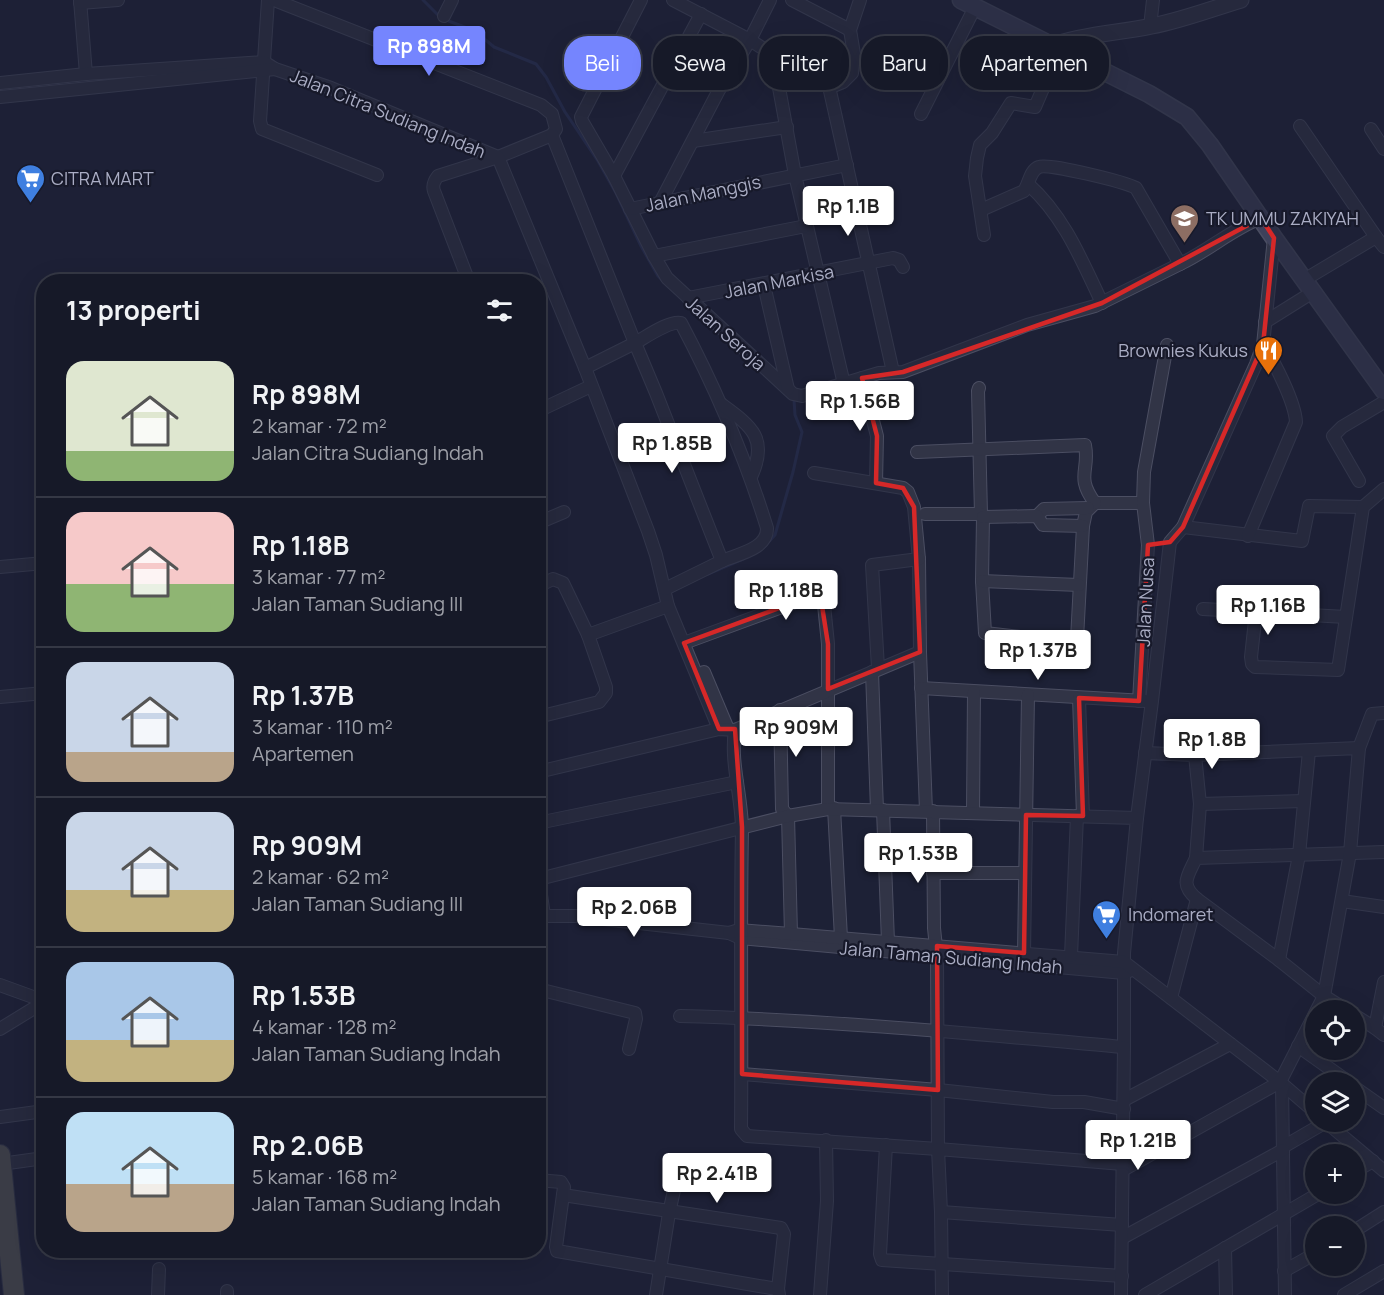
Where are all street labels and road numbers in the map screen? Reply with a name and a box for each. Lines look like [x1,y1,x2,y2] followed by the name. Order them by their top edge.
[287,63,489,163] street label: Jalan Citra Sudiang Indah
[643,169,763,217] street label: Jalan Manggis
[722,259,836,303] street label: Jalan Markisa
[681,291,771,375] street label: Jalan Seroja
[1131,557,1159,647] street label: Jalan Nusa
[839,935,1063,979] street label: Jalan Taman Sudiang Indah

